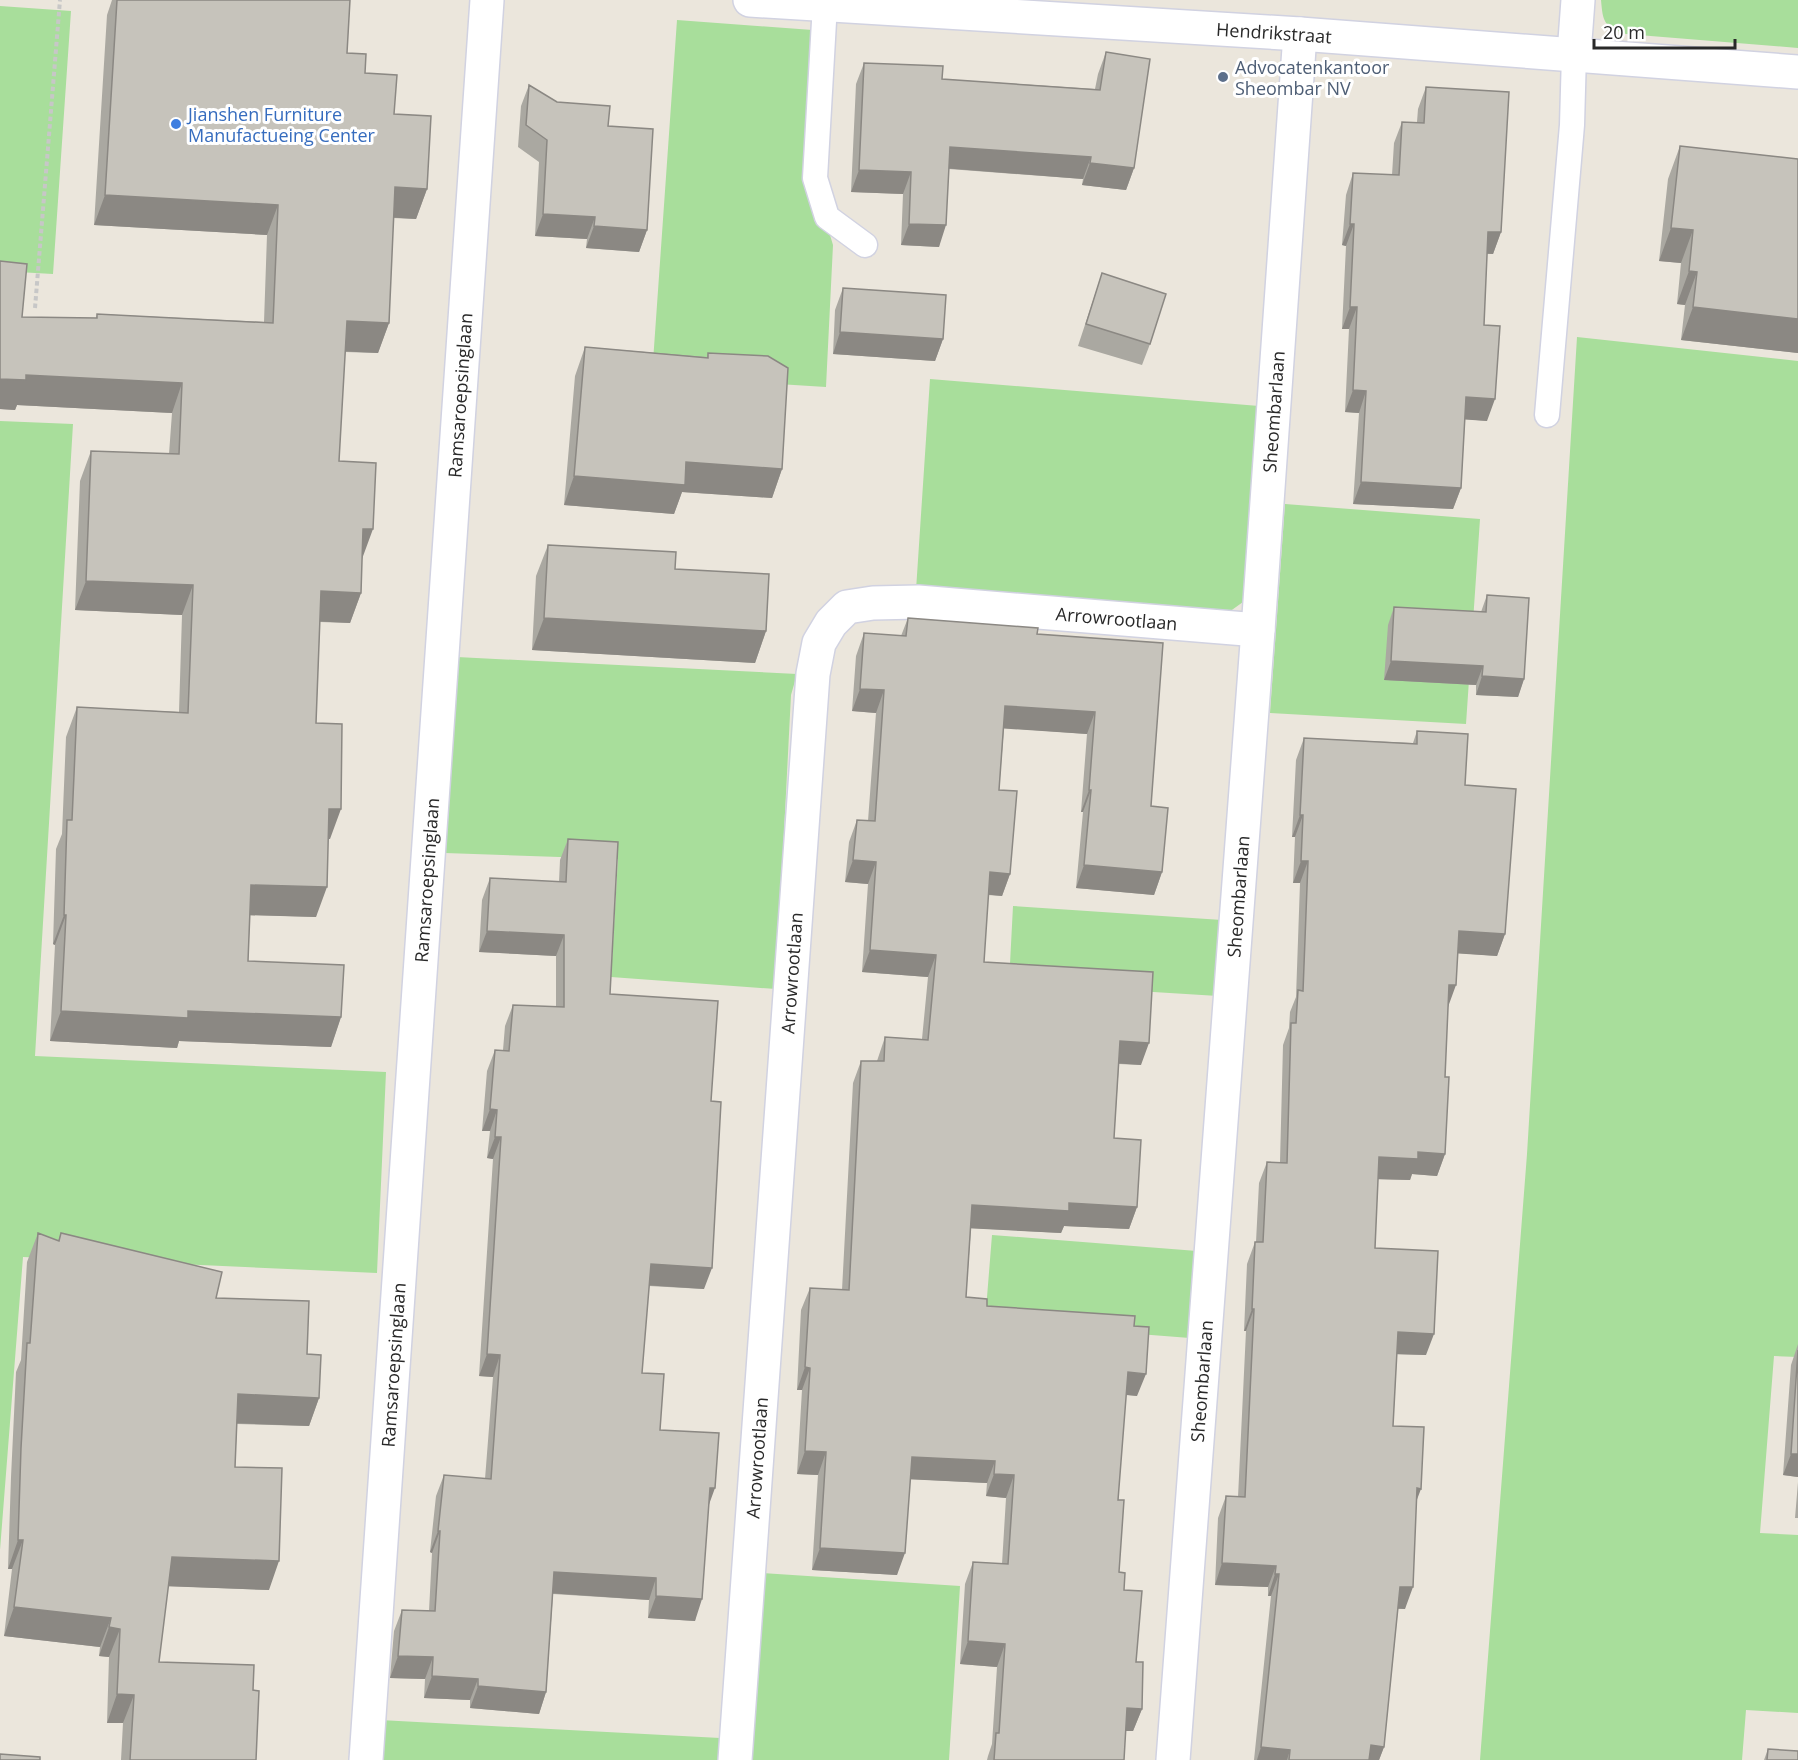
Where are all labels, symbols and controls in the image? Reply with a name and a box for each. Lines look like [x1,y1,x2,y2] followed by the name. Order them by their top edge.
[1594,12,1735,50] scale bar
[1216,17,1333,48] street label: Hendrikstraat
[1603,20,1645,44] text: 20 m
[1235,55,1390,100] place label: Advocatenkantoor Sheombar NV
[1216,70,1230,84] marker: Advocatenkantoor Sheombar NV
[186,102,376,147] place label: Jianshen Furniture Manufactueing Center
[169,117,183,131] marker: Jianshen Furniture Manufactueing Center
[442,312,477,478] street label: Ramsaroepsinglaan
[1257,350,1290,474] street label: Sheombarlaan
[1055,601,1178,635] street label: Arrowrootlaan
[409,797,444,963] street label: Ramsaroepsinglaan
[1221,834,1255,958] street label: Sheombarlaan
[775,911,808,1035] street label: Arrowrootlaan
[376,1282,411,1448] street label: Ramsaroepsinglaan
[1185,1319,1218,1443] street label: Sheombarlaan
[740,1396,773,1519] street label: Arrowrootlaan

